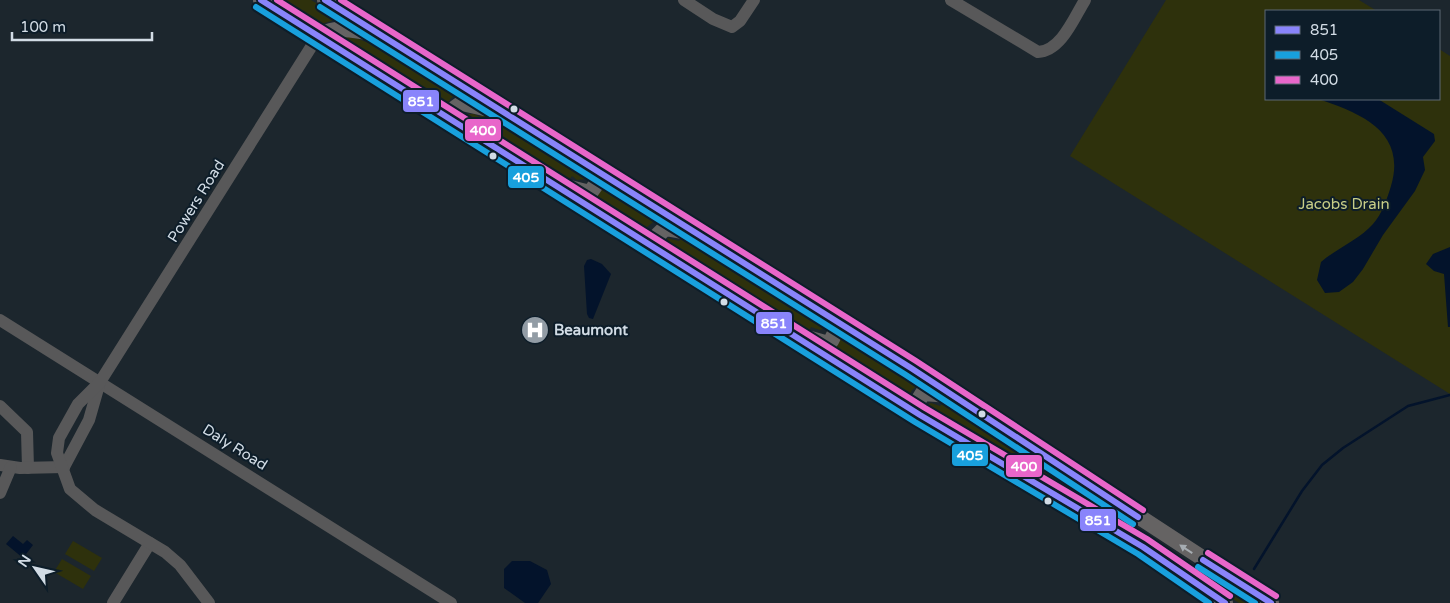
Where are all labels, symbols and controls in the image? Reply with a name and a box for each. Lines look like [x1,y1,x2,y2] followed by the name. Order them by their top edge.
[12,10,152,42] scale bar
[1265,10,1440,100] legend
[20,18,66,36] text: 100 m
[1310,21,1338,39] text: 851
[1310,46,1338,64] text: 405
[1310,71,1338,89] text: 400
[402,89,440,113] line badge: 851
[408,93,434,110] text: 851
[509,104,519,114] unlabelled marker
[464,118,502,142] line badge: 400
[470,122,496,139] text: 400
[488,151,498,161] unlabelled marker
[164,156,228,246] street label: Powers Road
[507,165,545,189] line badge: 405
[513,169,539,186] text: 405
[1298,195,1390,213] park label: Jacobs Drain
[719,297,729,307] unlabelled marker
[755,311,793,335] line badge: 851
[520,315,550,345] hospital icon: Beaumont
[761,315,787,332] text: 851
[554,321,628,339] place label: Beaumont
[977,409,987,419] unlabelled marker
[199,420,271,474] street label: Daly Road
[951,443,989,467] line badge: 405
[957,447,983,464] text: 405
[1005,454,1043,478] line badge: 400
[1011,458,1037,475] text: 400
[1043,496,1053,506] unlabelled marker
[1079,508,1117,532] line badge: 851
[1085,512,1111,529] text: 851
[10,543,60,593] north arrow
[1179,544,1192,554] one-way arrow
[14,552,35,570] text: N

